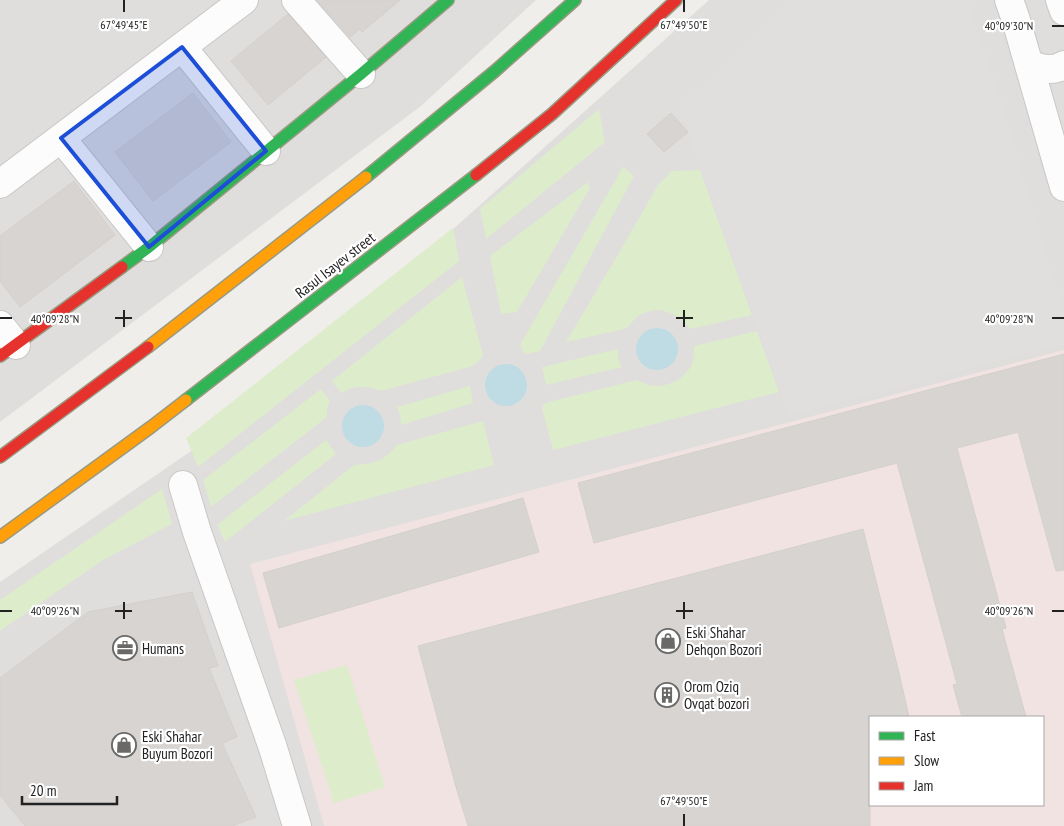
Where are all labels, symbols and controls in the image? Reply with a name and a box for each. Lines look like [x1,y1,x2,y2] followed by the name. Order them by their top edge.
[100,17,148,32] text: 67°49'45"E
[660,17,708,32] text: 67°49'50"E
[985,18,1033,33] text: 40°09'30"N
[291,228,379,302] street label: Rasul Isayev street
[31,311,79,326] text: 40°09'28"N
[985,311,1033,326] text: 40°09'28"N
[31,603,79,618] text: 40°09'26"N
[985,603,1033,618] text: 40°09'26"N
[686,623,762,659] place label: Eski Shahar Dehqon Bozori
[655,628,681,654] shop icon: Eski Shahar Dehqon Bozori
[112,635,138,661] office icon: Humans
[142,639,184,658] place label: Humans
[684,677,750,713] place label: Orom Oziq Ovqat bozori
[654,682,680,708] building icon: Orom Oziq Ovqat bozori
[869,716,1044,806] legend
[914,726,935,745] text: Fast
[142,727,213,763] place label: Eski Shahar Buyum Bozori
[111,732,137,758] shop icon: Eski Shahar Buyum Bozori
[914,751,939,770] text: Slow
[22,774,118,806] scale bar
[913,776,933,795] text: Jam
[30,781,56,800] text: 20 m
[660,793,708,808] text: 67°49'50"E

